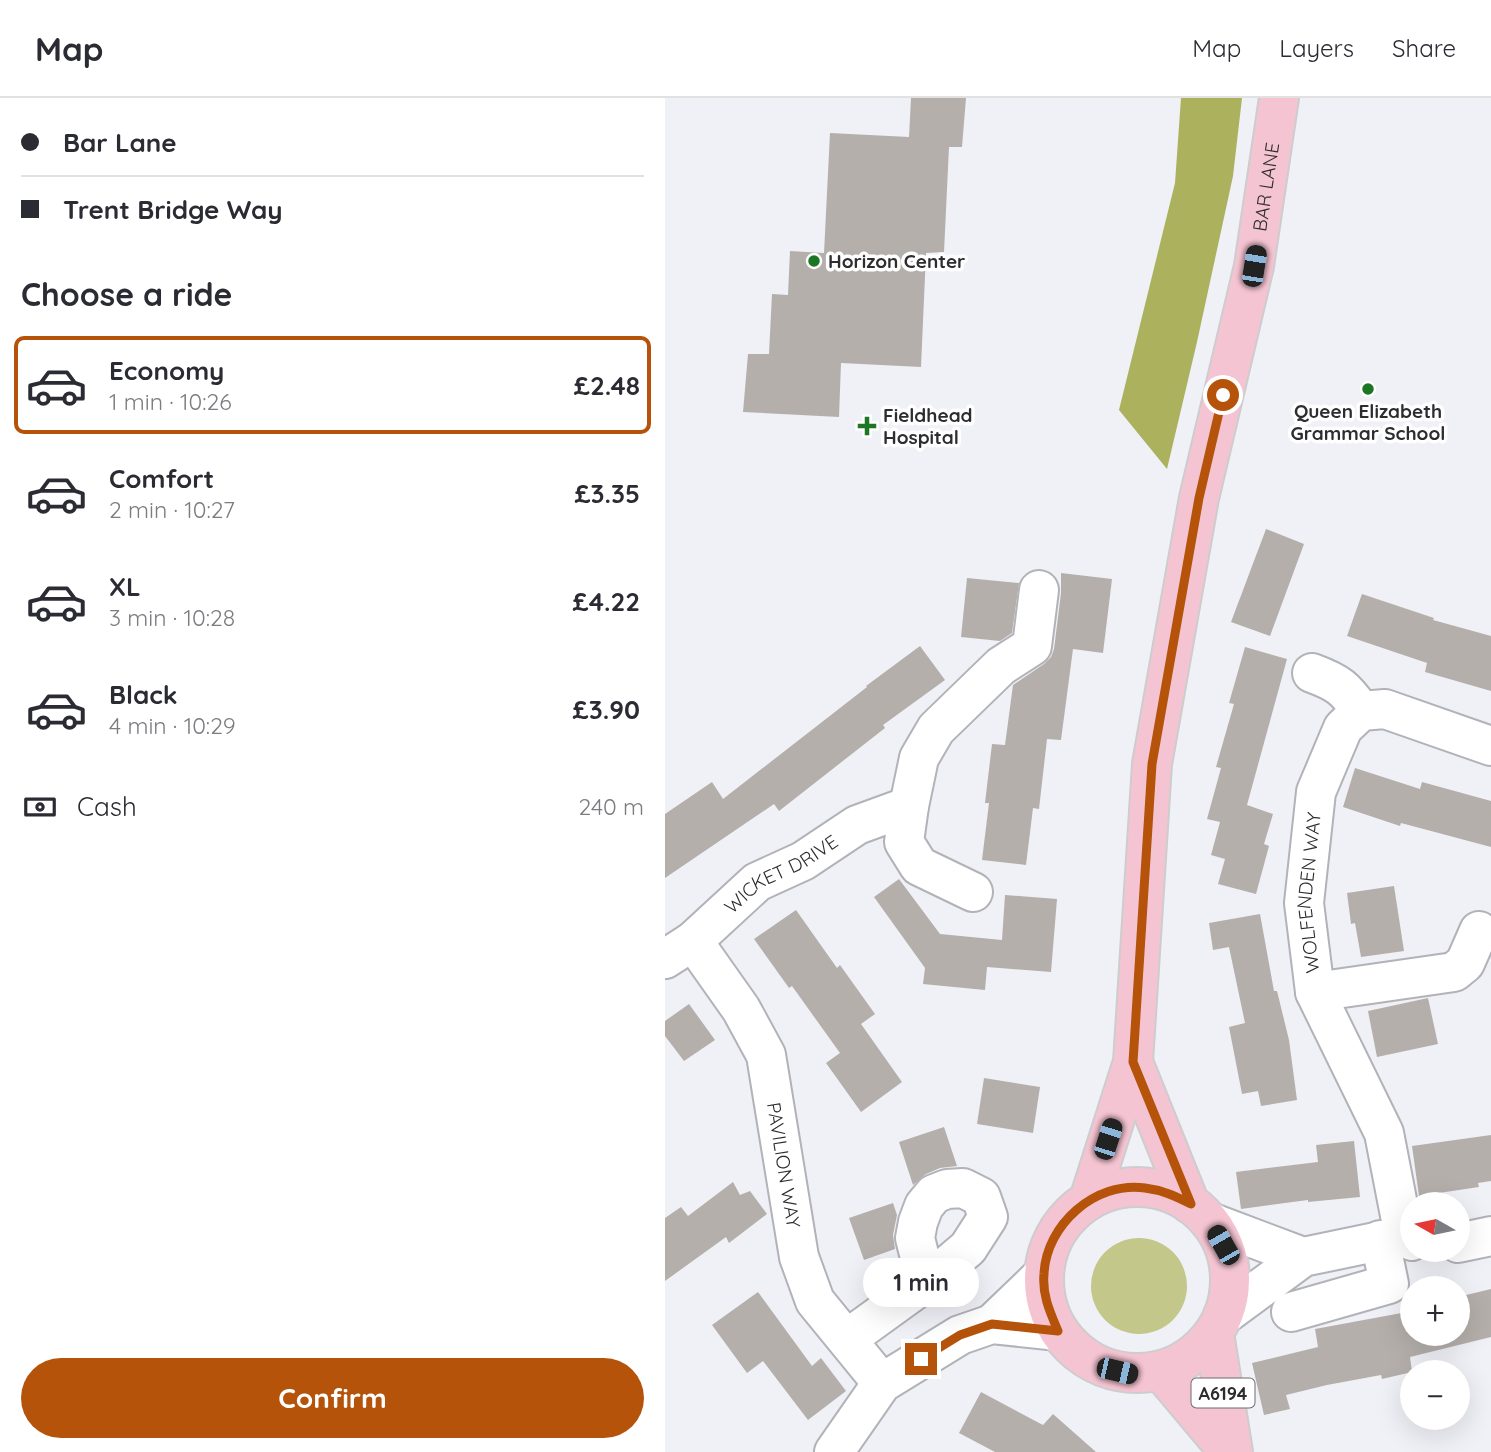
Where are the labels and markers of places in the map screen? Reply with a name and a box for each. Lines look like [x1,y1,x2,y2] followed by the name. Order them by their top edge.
[828,249,965,273] place label: Horizon Center
[806,253,822,269] marker: Horizon Center
[1360,381,1376,397] marker: Queen Elizabeth Grammar School
[1291,399,1445,445] place label: Queen Elizabeth Grammar School
[883,403,973,449] place label: Fieldhead Hospital
[857,416,877,436] marker: Fieldhead Hospital

